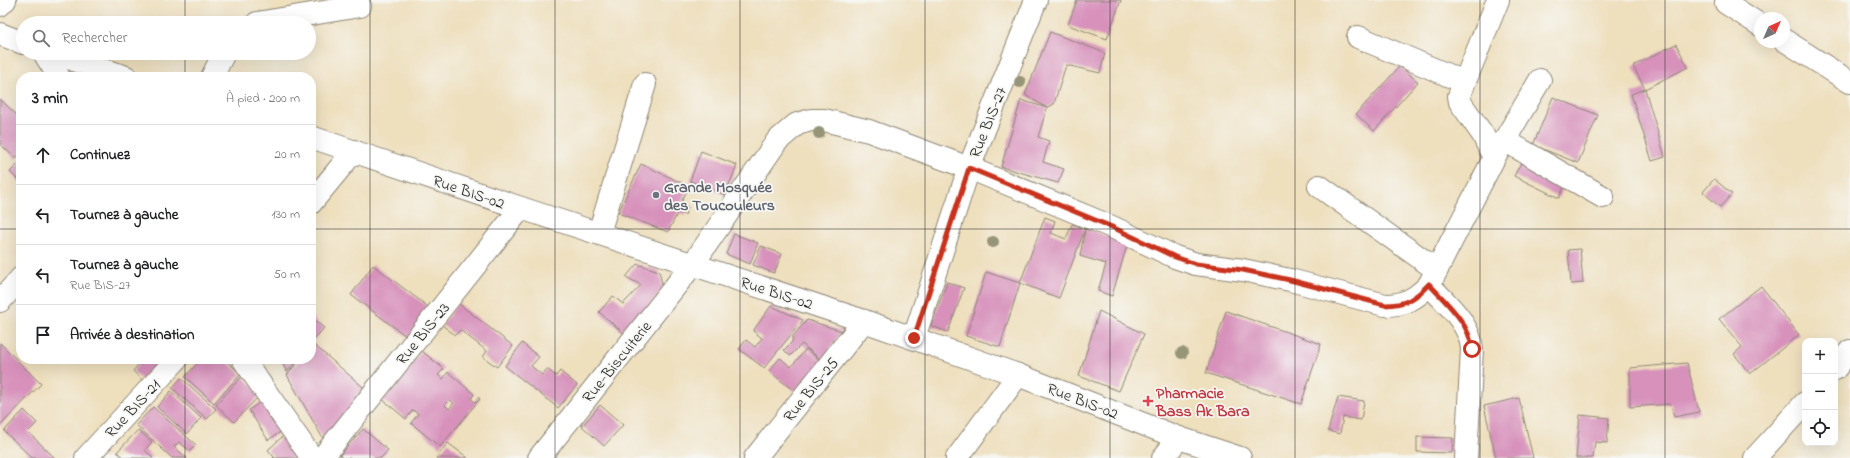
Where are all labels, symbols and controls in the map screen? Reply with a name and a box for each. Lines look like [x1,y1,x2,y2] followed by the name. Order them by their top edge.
[1754,12,1790,48] north arrow
[16,16,316,60] search box
[30,27,52,49] icon: search
[62,27,127,49] text: Rechercher
[964,83,1014,162] street label: Rue BIS-27
[32,86,68,111] text: 3 min
[226,89,300,108] text: À pied · 200 m
[32,144,54,166] icon: ahead
[70,144,130,166] text: Continuez
[275,145,300,164] text: 20 m
[429,169,508,216] street label: Rue BIS-02
[664,176,775,218] place label: Grande Mosquée des Toucouleurs
[651,190,661,200] marker: Grande Mosquée des Toucouleurs
[32,204,54,226] icon: left
[70,204,178,226] text: Tournez à gauche
[272,205,300,224] text: 130 m
[70,254,178,276] text: Tournez à gauche
[32,264,54,286] icon: left
[274,265,300,284] text: 50 m
[737,271,816,317] street label: Rue BIS-02
[70,276,131,295] text: Rue BIS-27
[391,298,456,371] street label: Rue BIS-23
[577,315,659,408] street label: Rue-Biscuiterie
[32,324,54,346] icon: arrive
[70,324,195,346] text: Arrivée à destination
[905,329,923,347] route end
[1802,338,1838,446] map controls
[1802,338,1838,374] button: +
[1463,340,1481,358] route start
[778,353,845,428] street label: Rue BIS-25
[100,374,167,444] street label: Rue BIS-21
[1802,374,1838,410] button: −
[1043,377,1122,426] street label: Rue BIS-02
[1155,382,1250,424] place label: Pharmacie Bass Ak Bara
[1143,396,1153,406] marker: Pharmacie Bass Ak Bara
[1802,410,1838,446] button: locate

